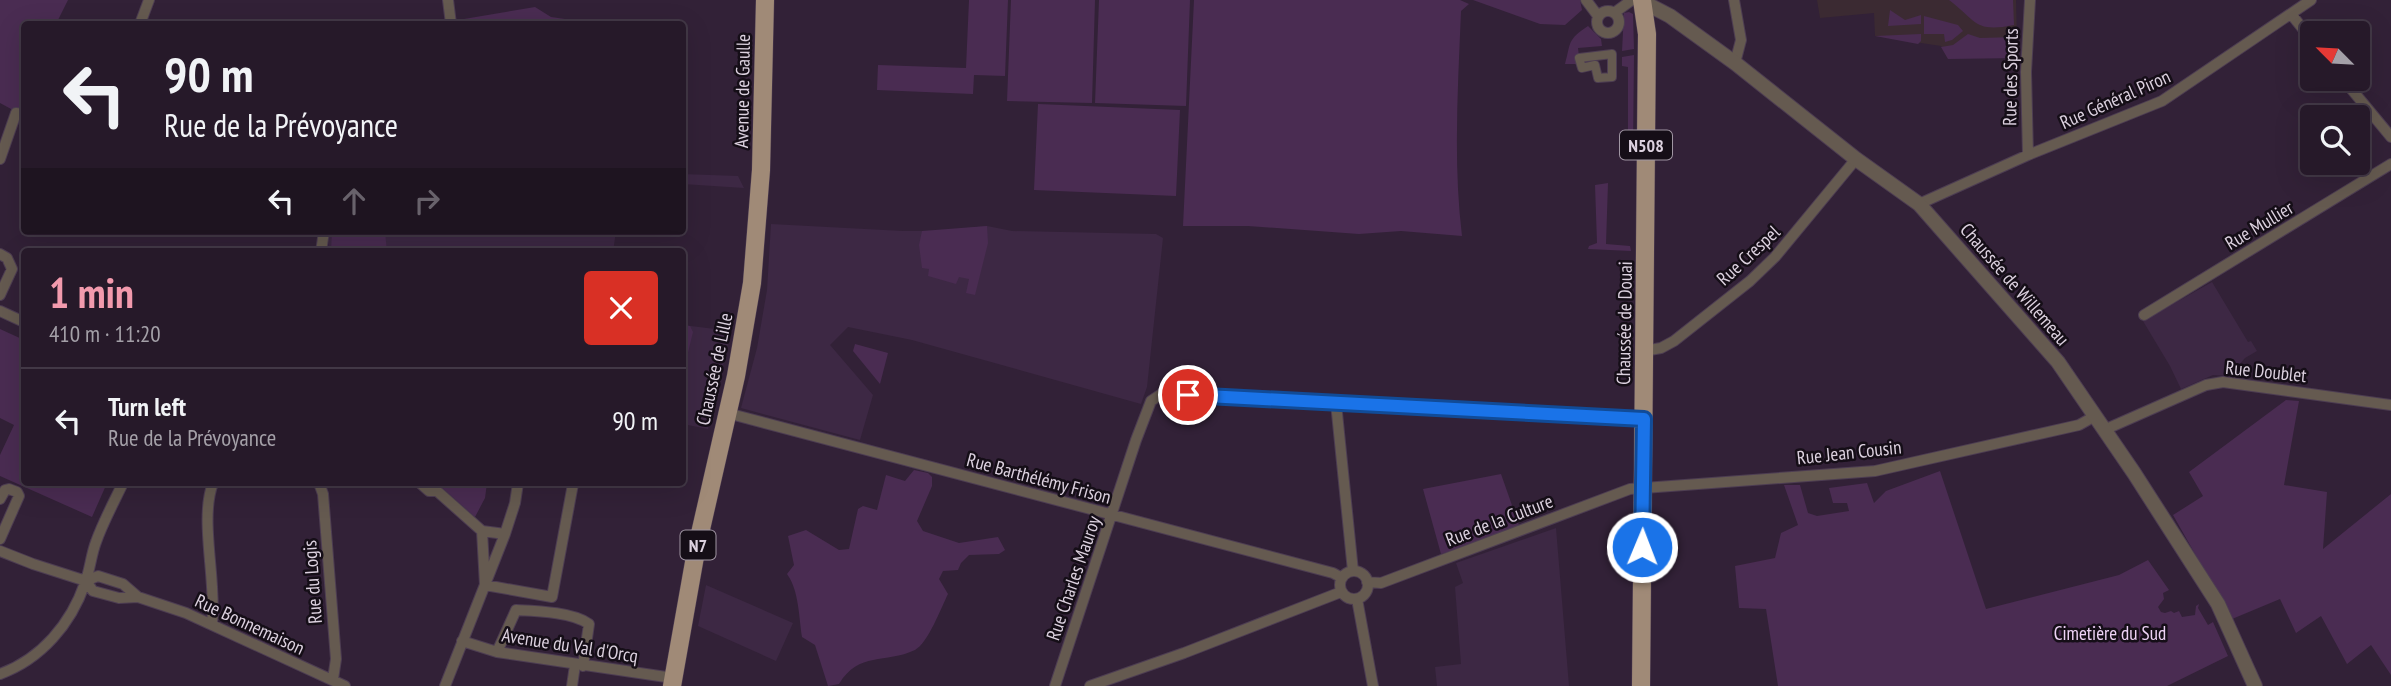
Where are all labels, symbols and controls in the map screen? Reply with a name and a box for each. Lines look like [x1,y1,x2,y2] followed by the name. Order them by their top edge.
[2300,21,2370,91] north arrow
[2300,21,2370,175] map controls
[1997,28,2023,126] street label: Rue des Sports
[729,34,755,148] street label: Avenue de Gaulle
[164,42,253,106] text: 90 m
[49,49,140,140] icon: left
[2056,64,2174,134] street label: Rue Général Piron
[164,104,398,146] text: Rue de la Prévoyance
[2300,105,2370,175] button: search
[1620,130,1672,160] road number: N508
[262,182,300,220] icon: left
[335,182,373,220] icon: ahead
[408,182,446,220] icon: right
[2220,195,2298,255] street label: Rue Mullier
[1955,218,2075,350] street label: Chaussée de Willemeau
[1711,219,1785,290] street label: Rue Crespel
[1611,261,1637,385] street label: Chaussée de Douai
[49,265,134,320] text: 1 min
[584,271,658,345] button: close
[690,311,738,427] street label: Chaussée de Lille
[49,319,161,348] text: 410 m · 11:20
[2224,355,2309,387] street label: Rue Doublet
[1158,365,1218,425] pin
[1169,376,1207,414] icon: arrive
[108,390,186,423] text: Turn left
[49,402,87,440] icon: left
[612,404,658,437] text: 90 m
[108,423,276,452] text: Rue de la Prévoyance
[1795,435,1903,469] street label: Rue Jean Cousin
[964,447,1114,509] street label: Rue Barthélémy Frison
[1442,488,1556,551] street label: Rue de la Culture
[1605,510,1679,584] position arrow
[1040,512,1106,643] street label: Rue Charles Mauroy
[680,530,716,560] road number: N7
[297,539,327,625] street label: Rue du Logis
[191,588,309,660] street label: Rue Bonnemaison
[2054,621,2166,645] park label: Cimetière du Sud
[500,622,640,668] street label: Avenue du Val d'Orcq

